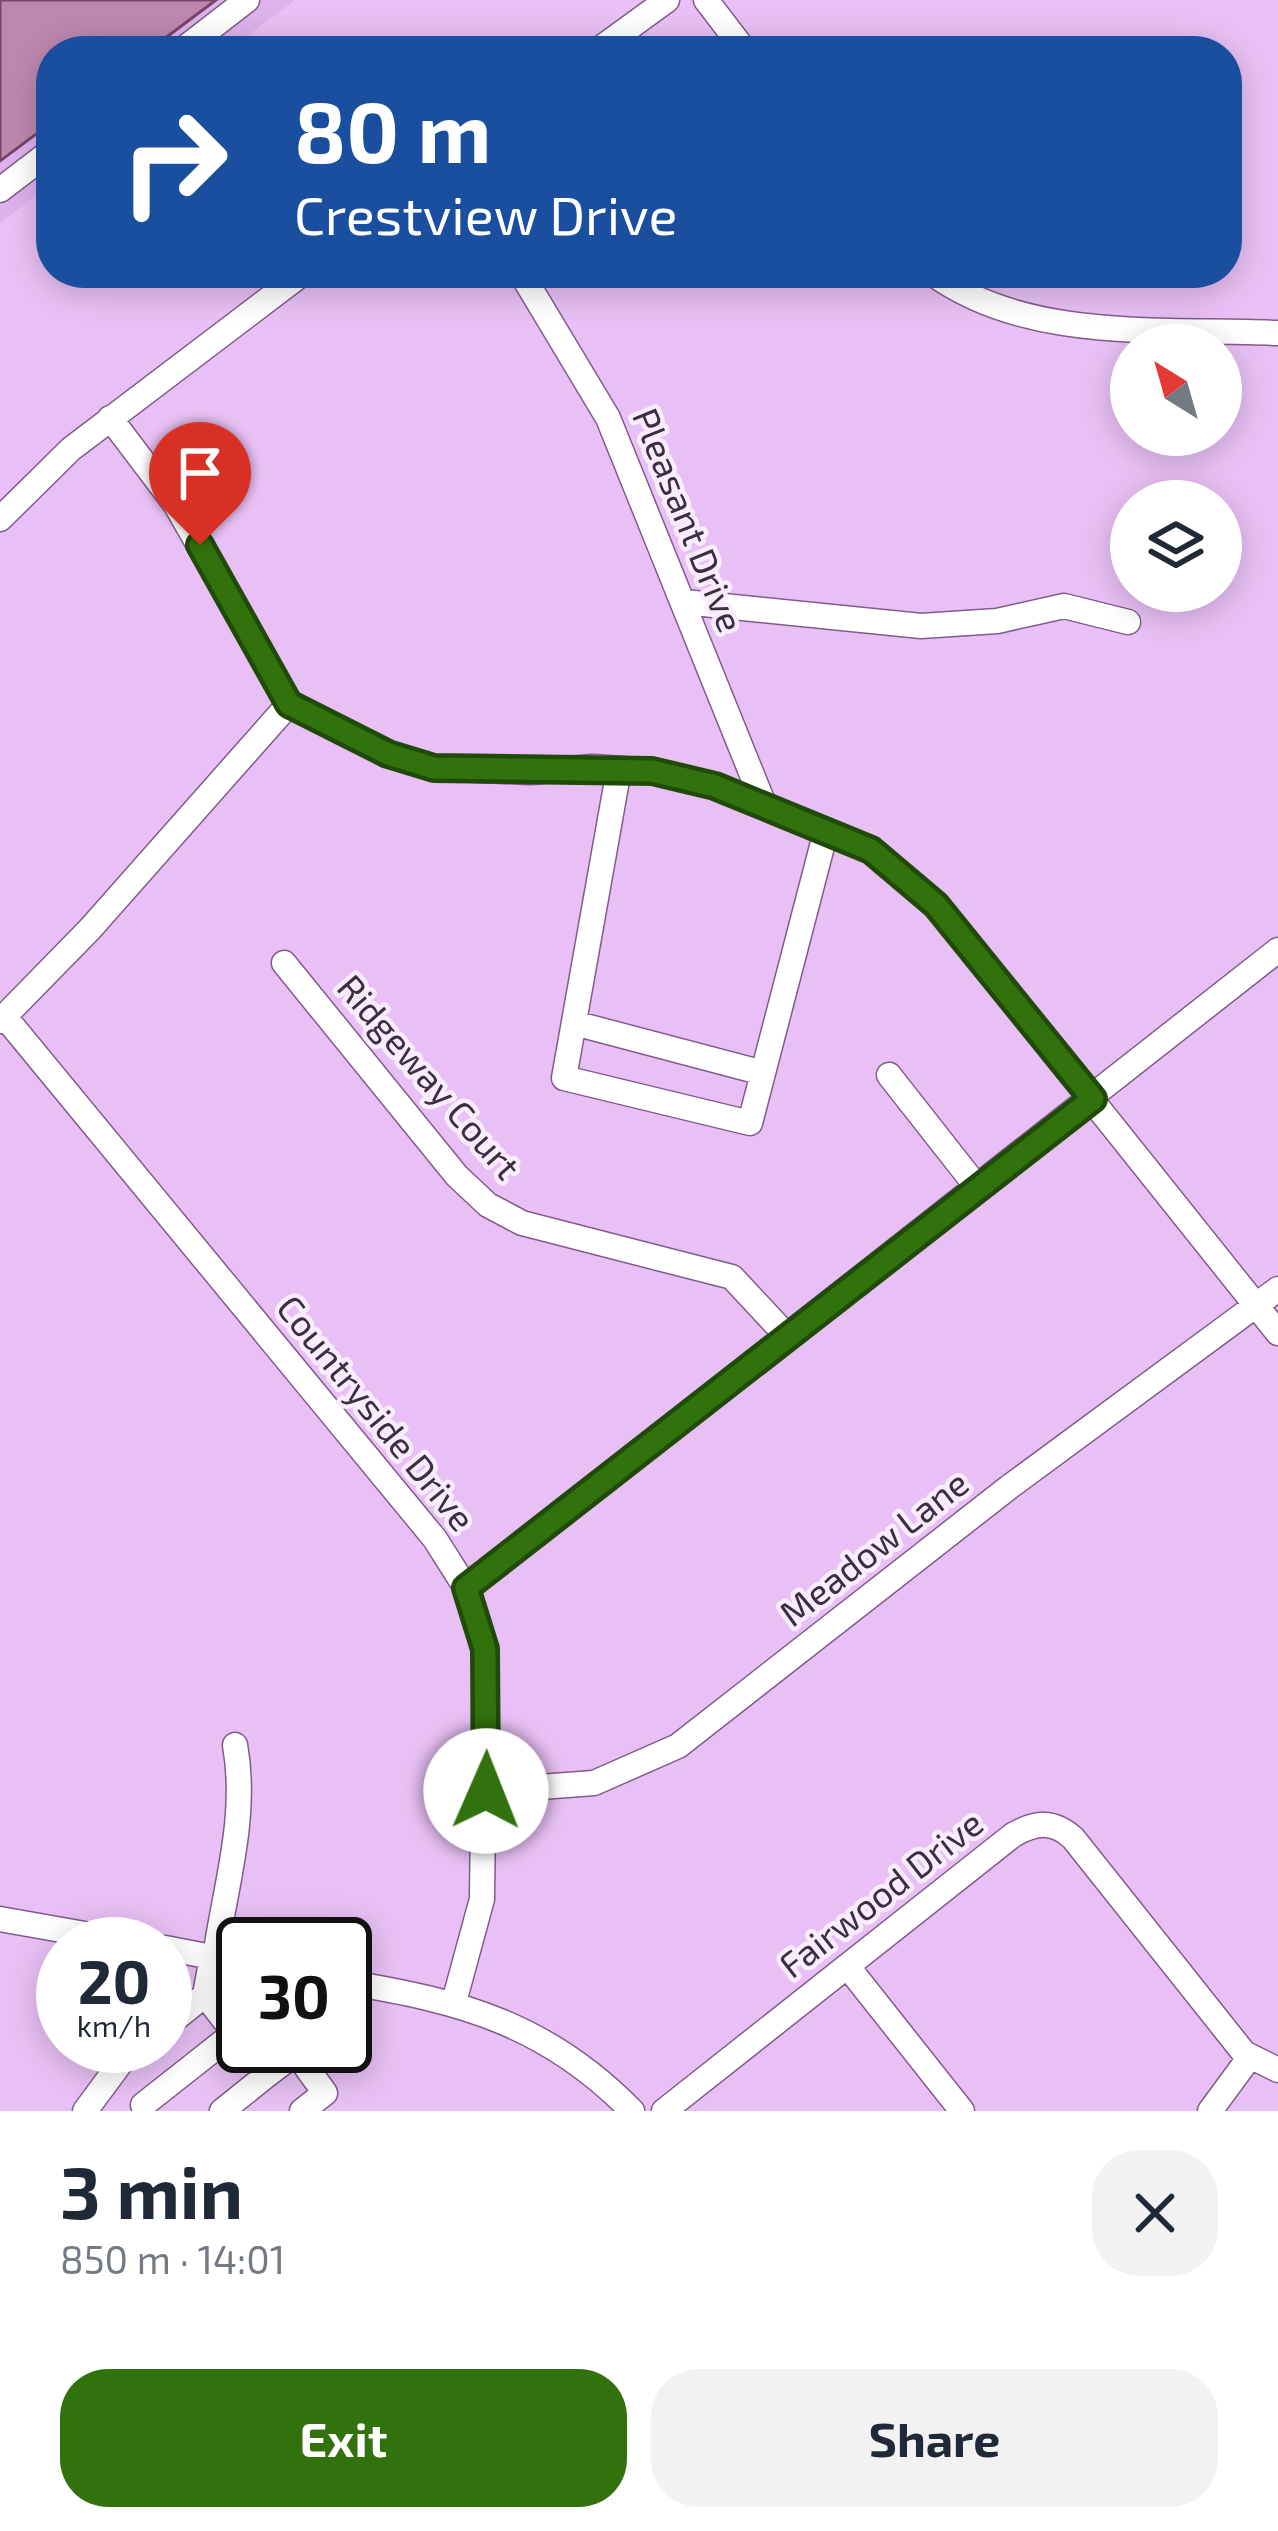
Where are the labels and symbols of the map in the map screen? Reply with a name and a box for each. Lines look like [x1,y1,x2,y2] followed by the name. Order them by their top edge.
[1110,324,1242,456] north arrow
[625,401,754,637] street label: Pleasant Drive
[149,422,251,545] pin
[330,965,530,1187] street label: Ridgeway Court
[269,1286,485,1538] street label: Countryside Drive
[770,1460,976,1634] street label: Meadow Lane
[423,1728,549,1854] position arrow
[770,1800,990,1986] street label: Fairwood Drive
[216,1917,372,2073] speed limit sign: 30

